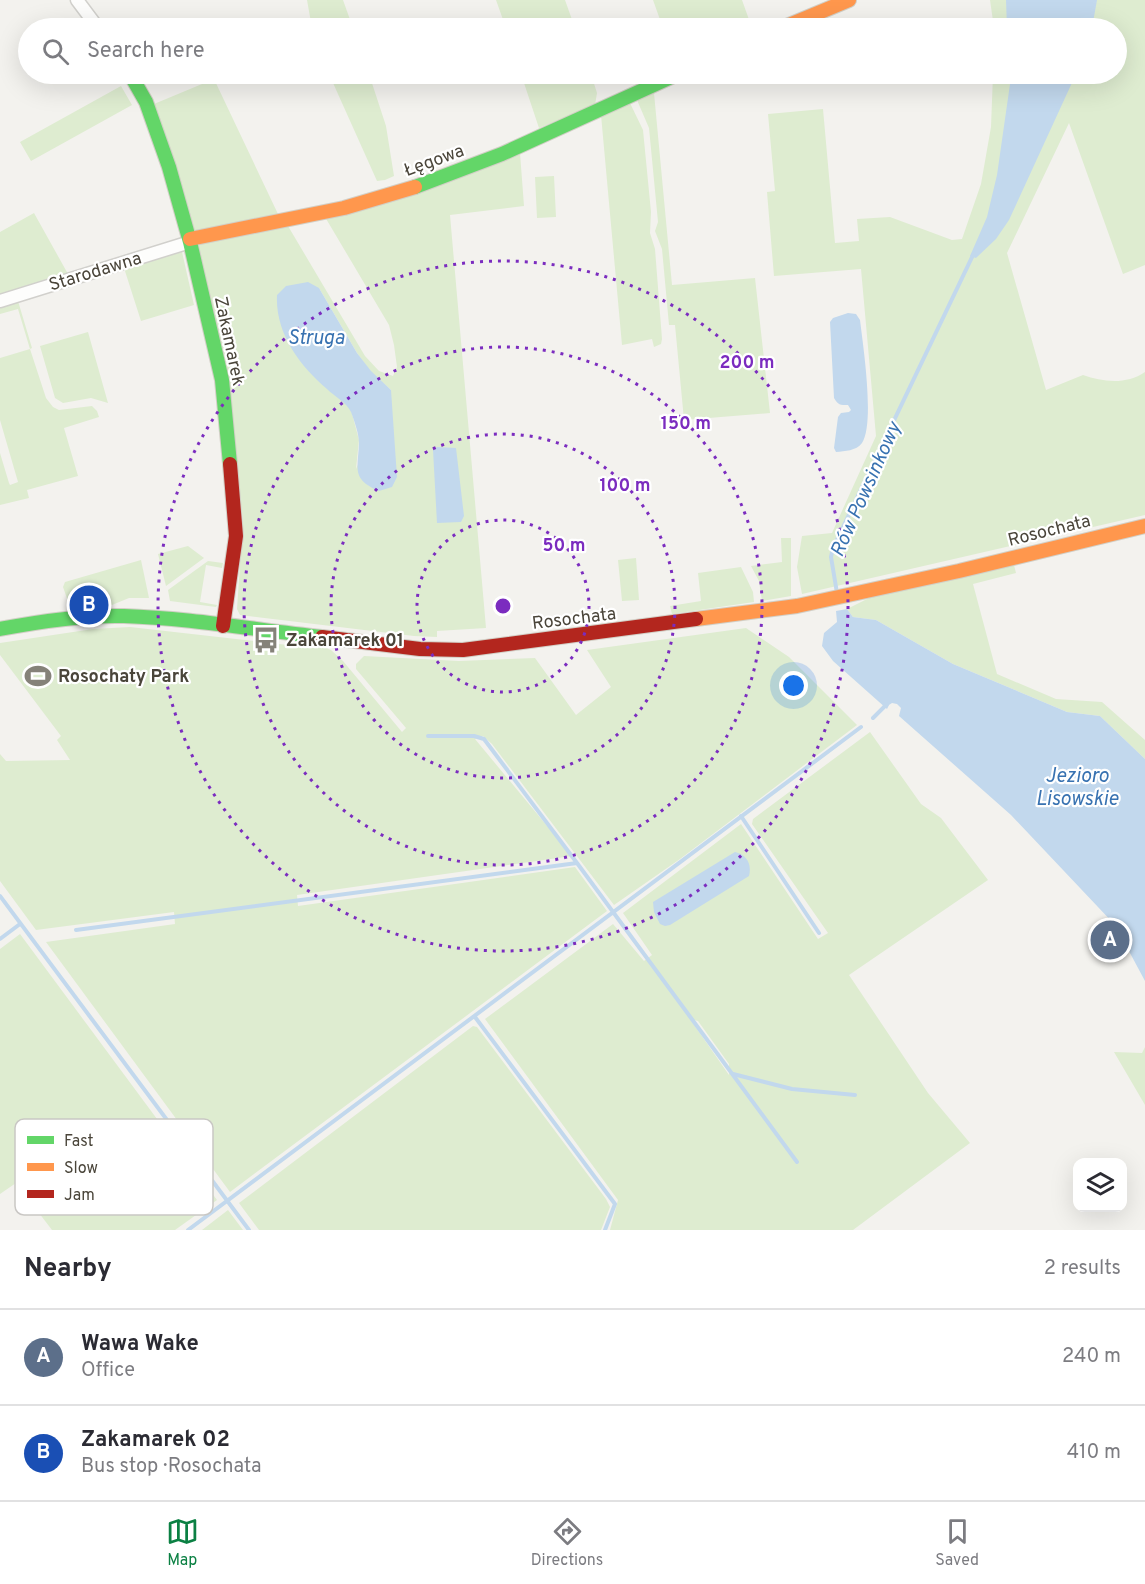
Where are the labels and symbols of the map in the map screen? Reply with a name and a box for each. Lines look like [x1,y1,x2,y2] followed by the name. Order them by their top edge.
[401,140,468,183] street label: Łęgowa
[46,247,145,297] street label: Starodawna
[208,295,249,388] street label: Zakamarek
[287,326,345,352] water label: Struga
[719,352,775,375] text: 200 m
[661,413,711,436] text: 150 m
[825,417,909,561] water label: Rów Powsinkowy
[599,475,651,498] text: 100 m
[1006,510,1093,553] street label: Rosochata
[542,535,586,558] text: 50 m
[70,582,109,628] pin: B
[493,596,513,616] centre of rings
[531,603,618,636] street label: Rosochata
[251,625,281,655] bus stop icon: Zakamarek 01
[286,630,404,653] place label: Zakamarek 01
[23,661,53,691] sports icon: Rosochaty Park
[58,666,189,689] place label: Rosochaty Park
[779,671,808,700] your location
[1036,764,1119,813] water label: Jezioro Lisowskie
[1090,918,1130,962] pin: A
[15,1119,213,1215] legend
[64,1132,94,1152] text: Fast
[64,1159,98,1179] text: Slow
[64,1186,95,1206] text: Jam

